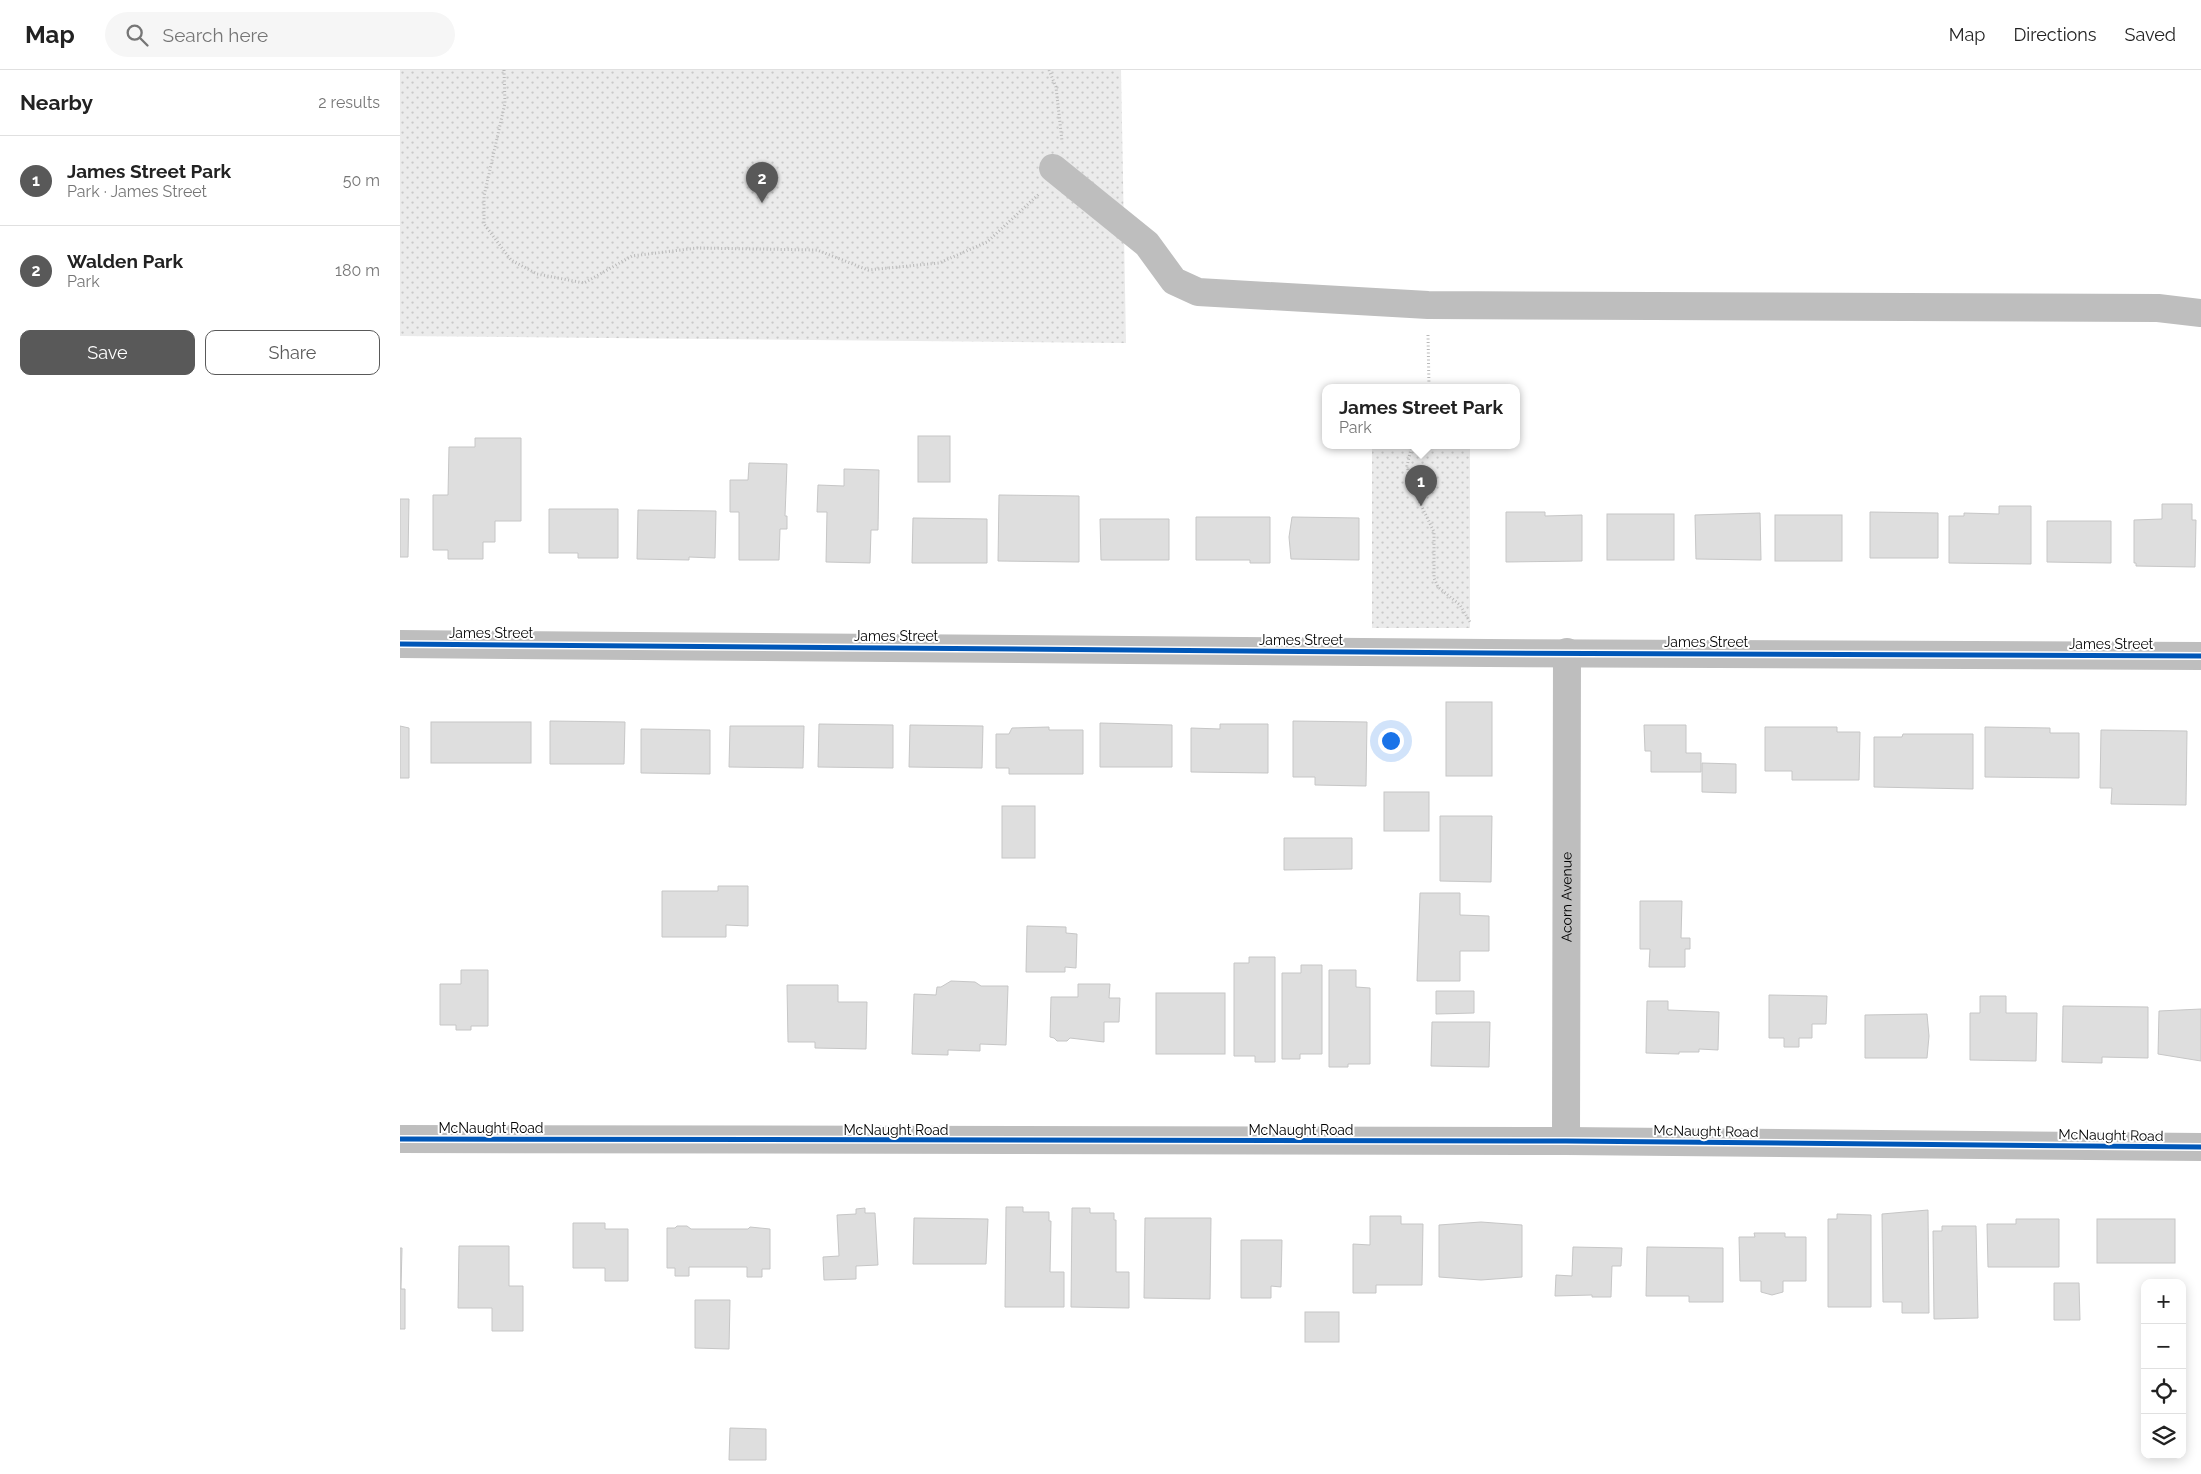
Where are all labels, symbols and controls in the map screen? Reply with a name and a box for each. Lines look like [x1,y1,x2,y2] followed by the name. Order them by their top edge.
[105,12,455,57] search box
[25,20,75,49] text: Map
[123,21,151,49] icon: search
[163,24,268,46] text: Search here
[1949,24,1985,45] text: Map
[2013,24,2097,45] text: Directions
[2125,24,2176,45] text: Saved
[20,90,93,115] text: Nearby
[318,93,380,112] text: 2 results
[67,160,231,182] text: James Street Park
[746,162,778,203] pin: 2
[32,171,40,190] text: 1
[343,171,380,190] text: 50 m
[67,182,207,201] text: Park · James Street
[67,250,183,272] text: Walden Park
[31,261,41,280] text: 2
[335,261,380,280] text: 180 m
[67,272,100,291] text: Park
[20,330,195,375] button: Save
[205,330,380,375] button: Share
[1322,384,1520,449] popup
[1339,396,1503,418] text: James Street Park
[1339,418,1372,437] text: Park
[1405,465,1437,506] pin: 1
[449,625,534,641] street label: James Street
[854,628,939,644] street label: James Street
[1259,632,1344,648] street label: James Street
[1664,634,1749,650] street label: James Street
[2069,636,2154,652] street label: James Street
[1378,728,1404,754] your location
[1558,852,1575,942] street label: Acorn Avenue
[438,1120,544,1136] street label: McNaught Road
[843,1122,949,1138] street label: McNaught Road
[1248,1122,1354,1138] street label: McNaught Road
[1653,1122,1759,1140] street label: McNaught Road
[2058,1126,2164,1144] street label: McNaught Road
[2141,1279,2186,1459] map controls
[2141,1279,2186,1324] button: +
[2141,1324,2186,1369] button: −
[2141,1369,2186,1414] button: locate
[2141,1414,2186,1459] button: layers

